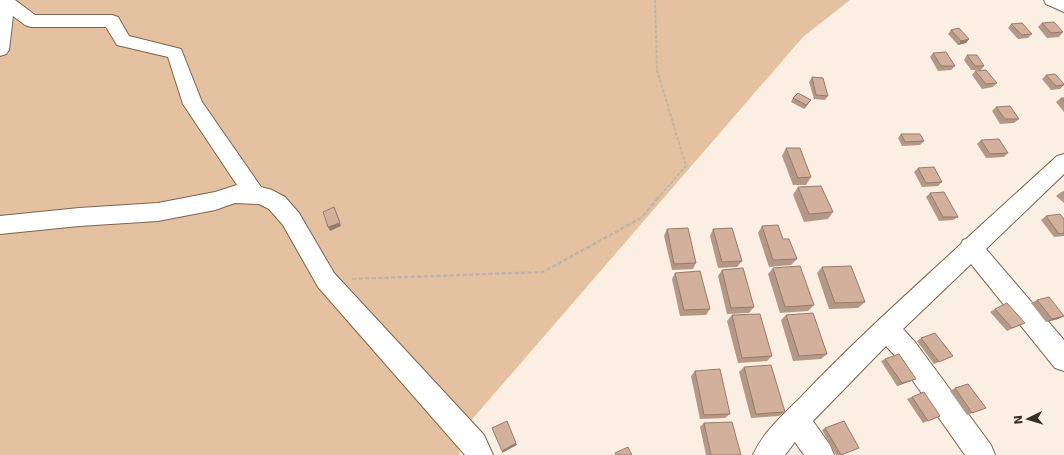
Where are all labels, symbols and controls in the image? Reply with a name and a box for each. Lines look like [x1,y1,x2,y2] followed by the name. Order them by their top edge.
[1008,399,1048,439] north arrow
[1012,415,1025,425] text: N

